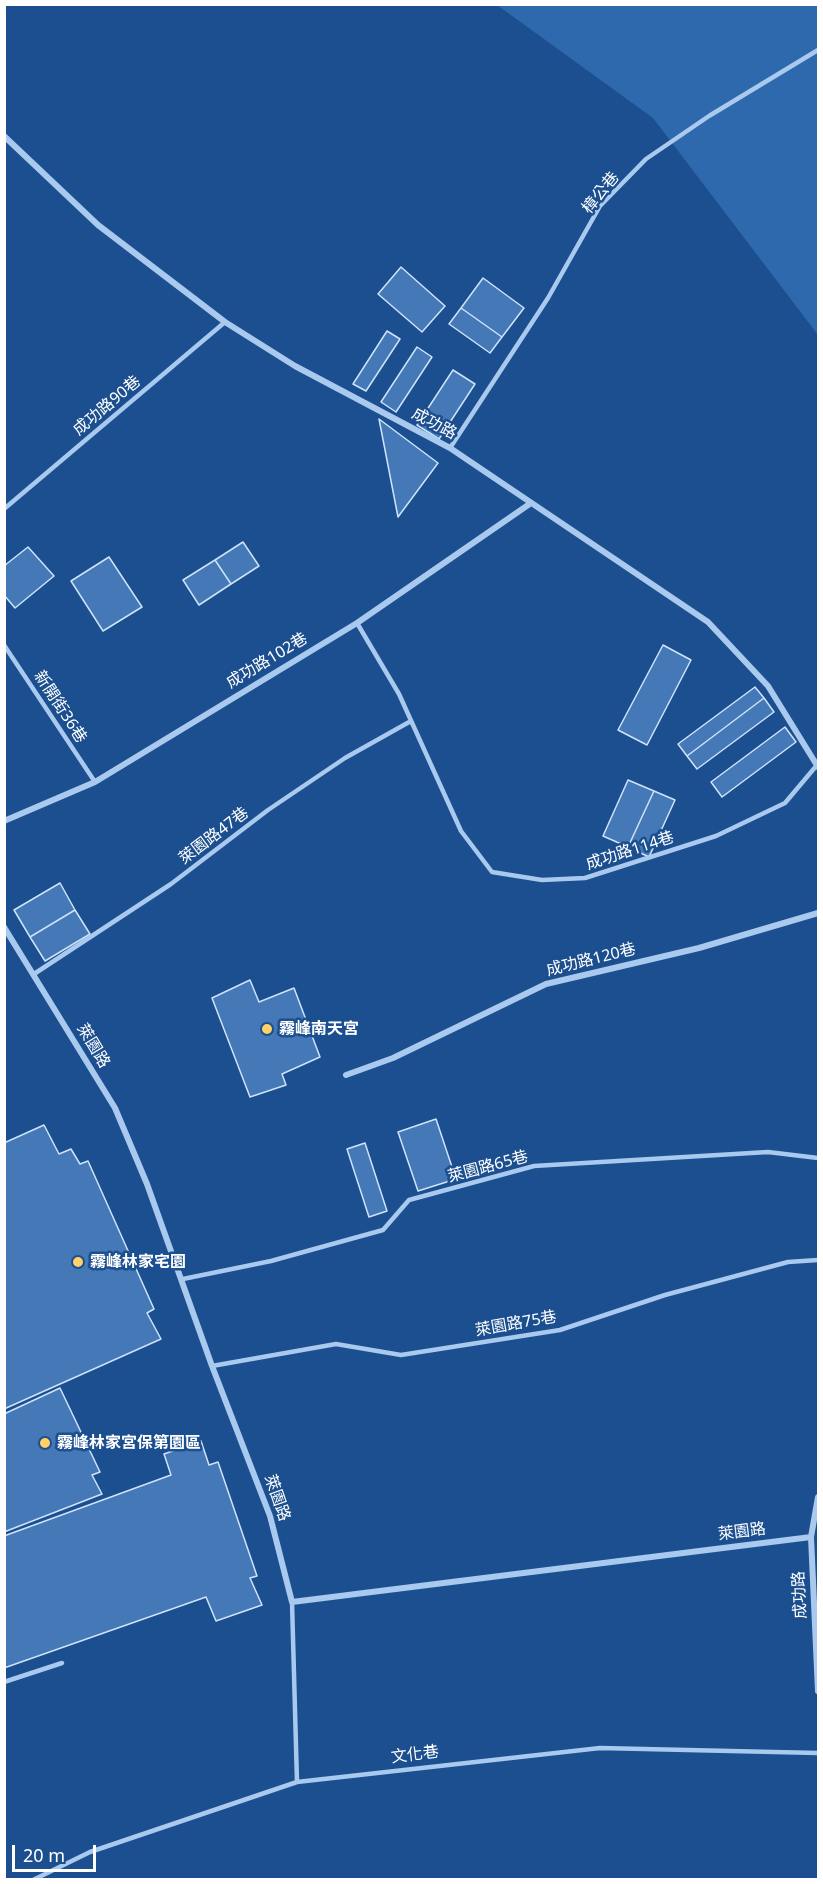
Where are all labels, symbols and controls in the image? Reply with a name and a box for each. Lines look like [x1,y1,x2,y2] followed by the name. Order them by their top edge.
[578,168,624,218] street label: 樟公巷
[69,372,145,440] street label: 成功路90巷
[408,404,460,444] street label: 成功路
[223,629,311,693] street label: 成功路102巷
[30,667,90,747] street label: 新開街36巷
[175,804,253,868] street label: 萊園路47巷
[584,828,676,874] street label: 成功路114巷
[544,940,638,980] street label: 成功路120巷
[279,1019,359,1039] place label: 霧峰南天宮
[72,1020,114,1072] street label: 萊園路
[260,1022,274,1036] marker: 霧峰南天宮
[446,1147,530,1187] street label: 萊園路65巷
[90,1252,186,1272] place label: 霧峰林家宅園
[71,1255,85,1269] marker: 霧峰林家宅園
[474,1307,558,1341] street label: 萊園路75巷
[57,1433,201,1453] place label: 霧峰林家宮保第園區
[38,1436,52,1450] marker: 霧峰林家宮保第園區
[260,1472,294,1524] street label: 萊園路
[717,1520,767,1544] street label: 萊園路
[789,1571,811,1619] street label: 成功路
[390,1743,440,1767] street label: 文化巷
[15,1833,99,1871] scale bar
[23,1843,65,1867] text: 20 m

